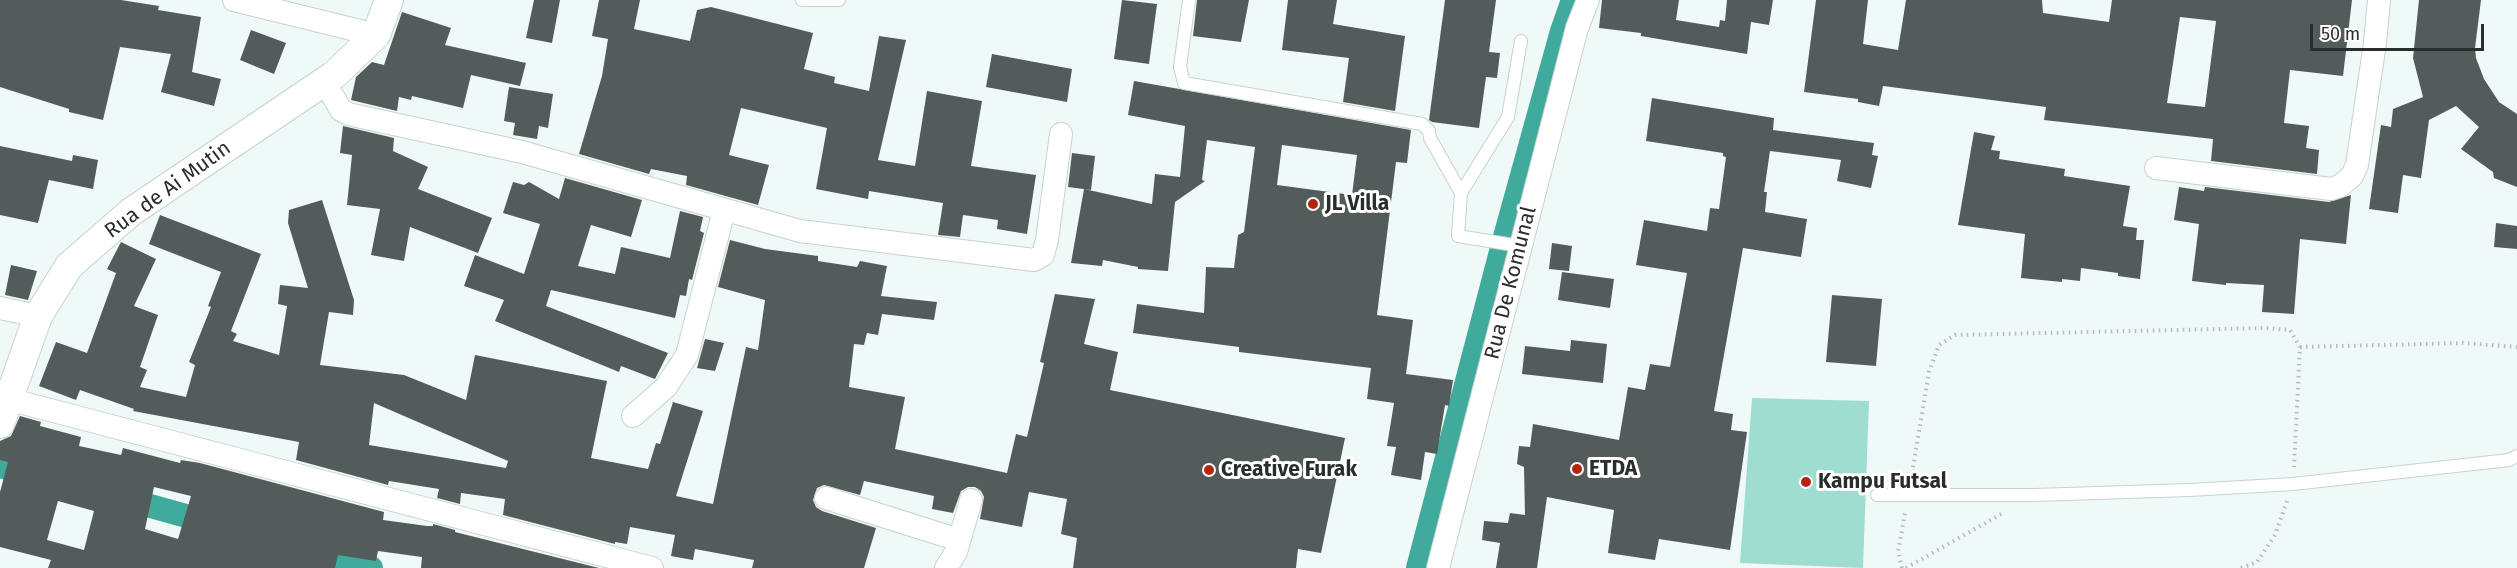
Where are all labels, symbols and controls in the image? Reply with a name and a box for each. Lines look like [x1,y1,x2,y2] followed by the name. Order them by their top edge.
[2313,12,2487,50] scale bar
[2321,23,2360,45] text: 50 m
[100,136,236,244] street label: Rua de Ai Mutin
[1325,191,1389,217] place label: JL Villa
[1306,197,1320,211] marker: JL Villa
[1480,204,1542,362] street label: Rua De Komunal
[1589,456,1637,482] place label: ETDA
[1221,457,1357,483] place label: Creative Furak
[1570,462,1584,476] marker: ETDA
[1202,463,1216,477] marker: Creative Furak
[1818,469,1947,495] place label: Kampu Futsal
[1799,475,1813,489] marker: Kampu Futsal

